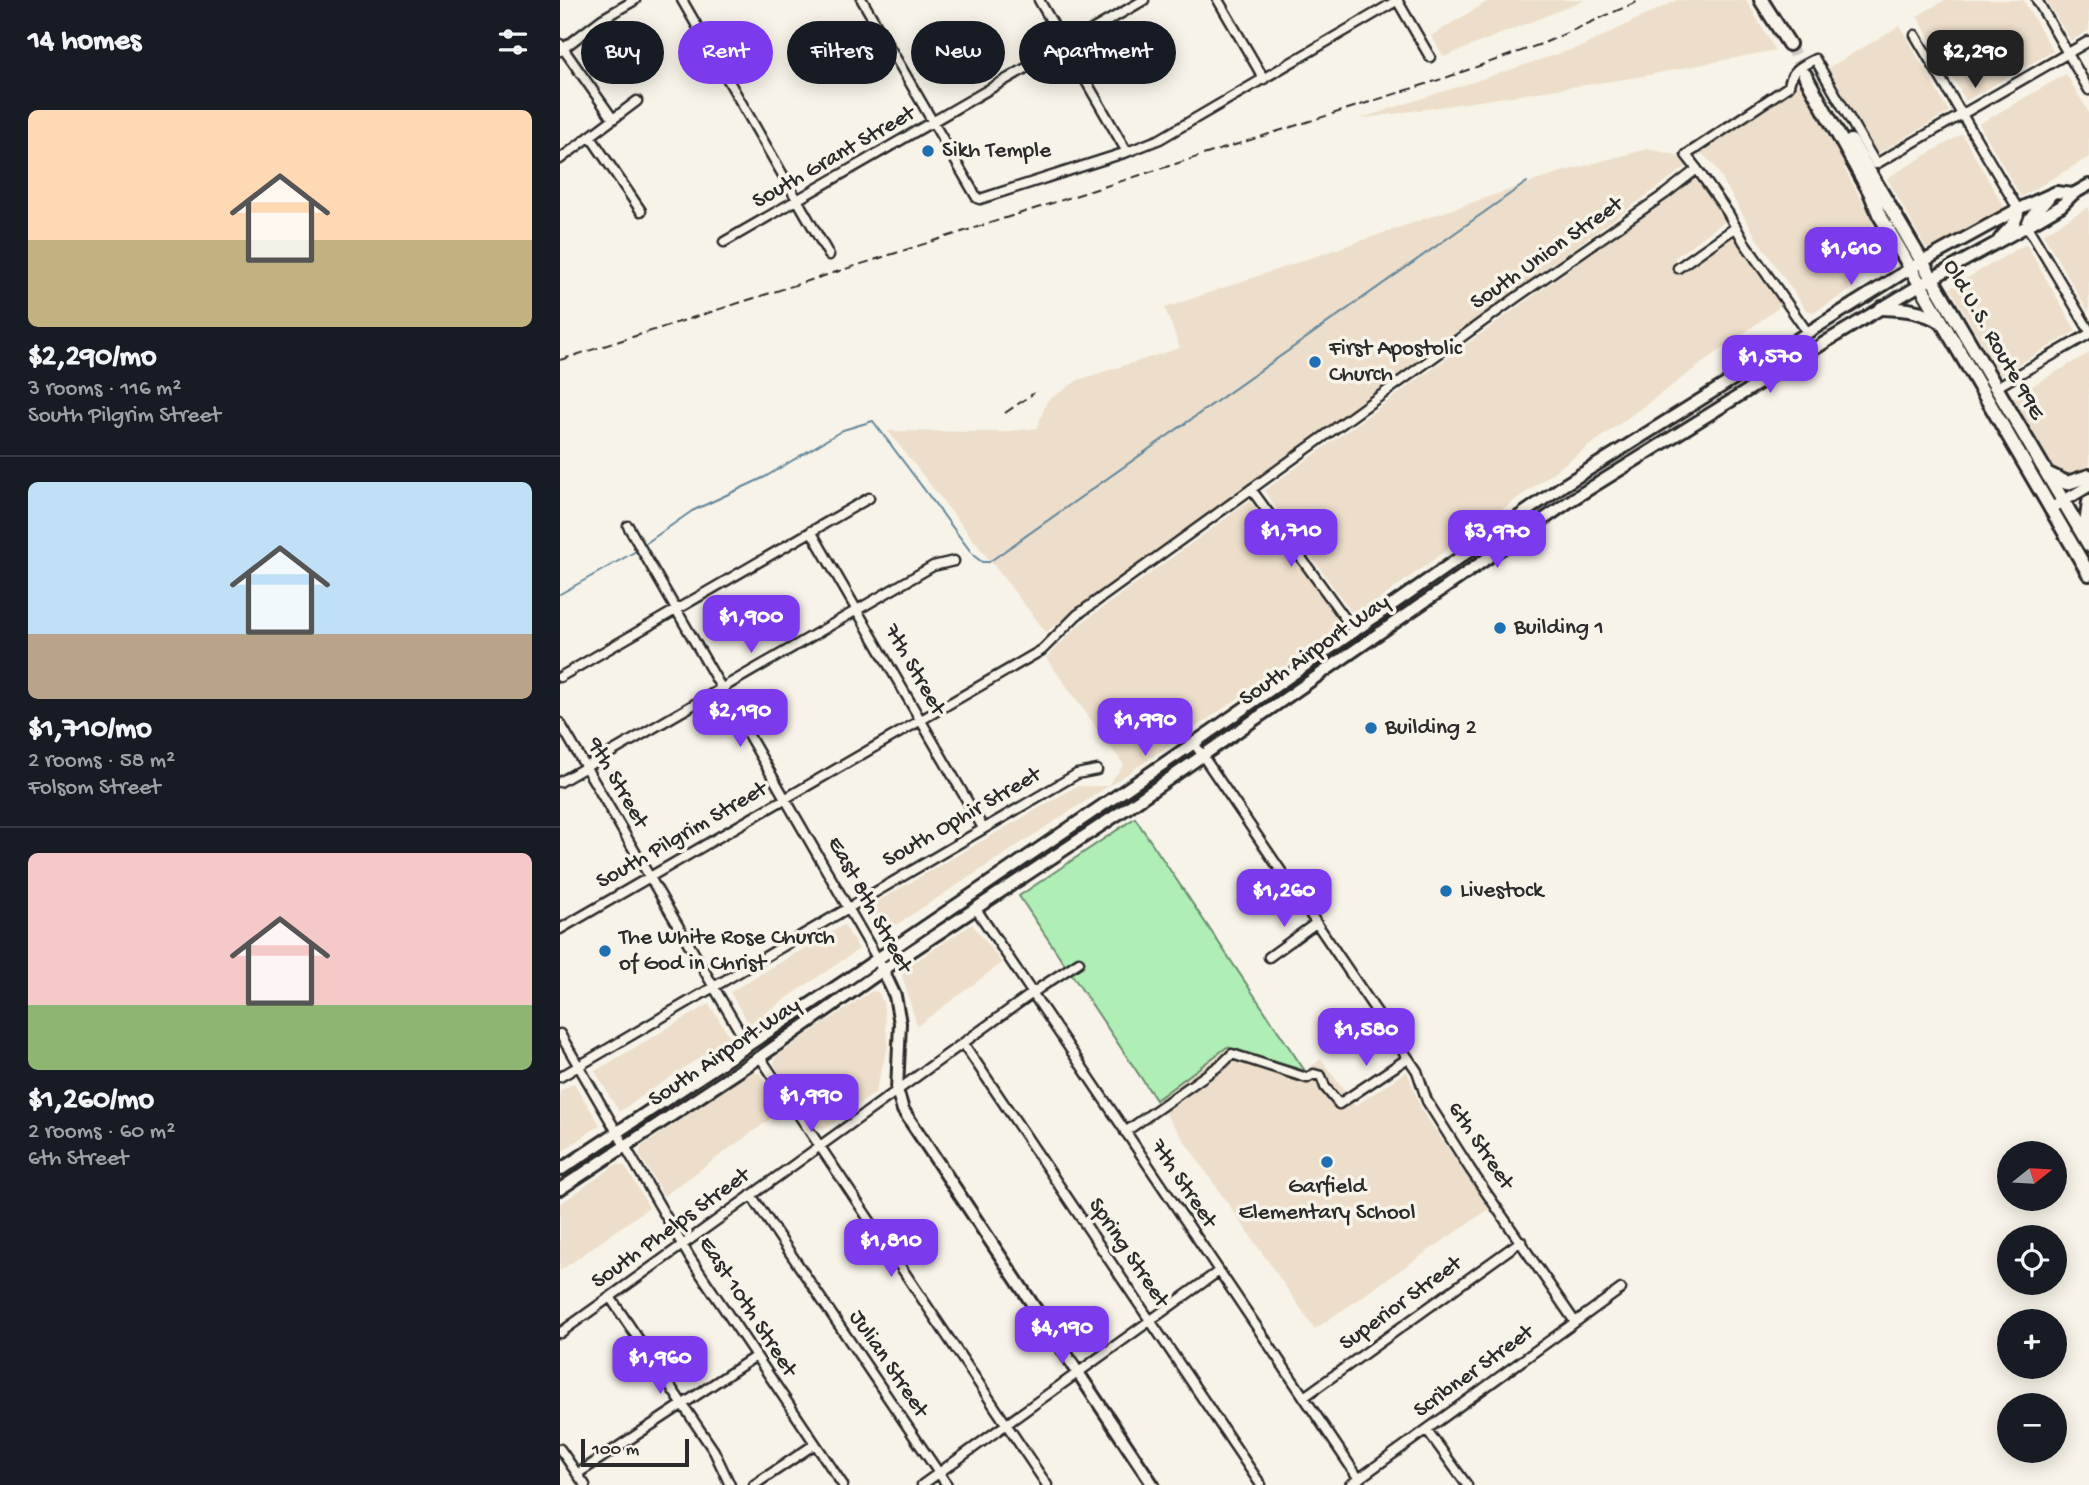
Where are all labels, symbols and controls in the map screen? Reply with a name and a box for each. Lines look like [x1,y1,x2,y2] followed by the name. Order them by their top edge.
[581,21,664,84] chip: Buy
[678,21,773,84] chip: Rent
[787,21,897,84] chip: Filters
[911,21,1005,84] chip: New
[1019,21,1176,84] chip: Apartment
[494,23,532,61] icon: filters
[28,25,141,60] text: 14 homes
[1918,31,2032,90] pin: $2,290
[1943,39,2007,66] text: $2,290
[748,100,921,215] street label: South Grant Street
[942,138,1052,165] place label: Sikh Temple
[920,143,936,159] marker: Sikh Temple
[217,155,343,281] icon: home
[1466,191,1630,317] street label: South Union Street
[1794,228,1908,287] pin: $1,610
[1821,236,1881,263] text: $1,610
[1936,255,2051,426] street label: Old U.S. Route 99E
[1328,336,1463,389] place label: First Apostolic Church
[1713,336,1827,395] pin: $1,570
[28,341,156,376] text: $2,290/mo
[1738,344,1802,371] text: $1,570
[1307,354,1323,370] marker: First Apostolic Church
[28,376,181,403] text: 3 rooms · 116 m²
[28,403,221,430] text: South Pilgrim Street
[1234,510,1348,569] pin: $1,710
[1440,510,1554,570] pin: $3,970
[1260,518,1322,545] text: $1,710
[1464,519,1530,546] text: $3,970
[217,527,343,653] icon: home
[1235,589,1395,713] street label: South Airport Way
[694,596,808,655] pin: $1,900
[719,604,783,631] text: $1,900
[1513,615,1604,642] place label: Building 1
[877,619,952,722] street label: 7th Street
[1492,620,1508,636] marker: Building 1
[683,690,797,749] pin: $2,190
[709,698,771,725] text: $2,190
[1088,698,1202,758] pin: $1,990
[1114,707,1176,734] text: $1,990
[28,713,152,748] text: $1,710/mo
[1384,715,1477,742] place label: Building 2
[1363,720,1379,736] marker: Building 2
[580,732,655,834] street label: 9th Street
[28,748,175,775] text: 2 rooms · 58 m²
[878,761,1047,874] street label: South Ophir Street
[28,775,160,802] text: Folsom Street
[592,775,774,896] street label: South Pilgrim Street
[820,832,918,979] street label: East 8th Street
[1227,870,1341,929] pin: $1,260
[1253,878,1315,905] text: $1,260
[1460,878,1546,905] place label: Livestock
[1438,883,1454,899] marker: Livestock
[217,898,343,1024] icon: home
[617,925,835,978] place label: The White Rose Church of God in Christ
[597,943,613,959] marker: The White Rose Church of God in Christ
[644,992,806,1114] street label: South Airport Way
[1309,1009,1423,1068] pin: $1,580
[1334,1017,1398,1044] text: $1,580
[754,1074,868,1134] pin: $1,990
[780,1083,842,1110] text: $1,990
[28,1084,154,1119] text: $1,260/mo
[1441,1097,1520,1196] street label: 6th Street
[28,1119,175,1146] text: 2 rooms · 60 m²
[1143,1134,1223,1235] street label: 7th Street
[1997,1141,2067,1211] north arrow
[1997,1141,2067,1463] map controls
[28,1146,128,1173] text: 6th Street
[1319,1154,1335,1170] marker: Garfield Elementary School
[587,1162,757,1296] street label: South Phelps Street
[1238,1174,1416,1227] place label: Garfield Elementary School
[1082,1193,1175,1314] street label: Spring Street
[834,1220,948,1279] pin: $1,810
[1997,1225,2067,1295] button: locate
[860,1228,922,1255] text: $1,810
[692,1232,803,1383] street label: East 10th Street
[1335,1250,1469,1357] street label: Superior Street
[842,1305,935,1424] street label: Julian Street
[1005,1306,1119,1366] pin: $4,190
[1997,1309,2067,1379] button: +
[1031,1315,1093,1342] text: $4,190
[1409,1319,1540,1425] street label: Scribner Street
[603,1336,717,1396] pin: $1,960
[628,1345,692,1372] text: $1,960
[1997,1393,2067,1463] button: −
[581,1436,690,1468] scale bar
[592,1439,639,1462] text: 100 m

